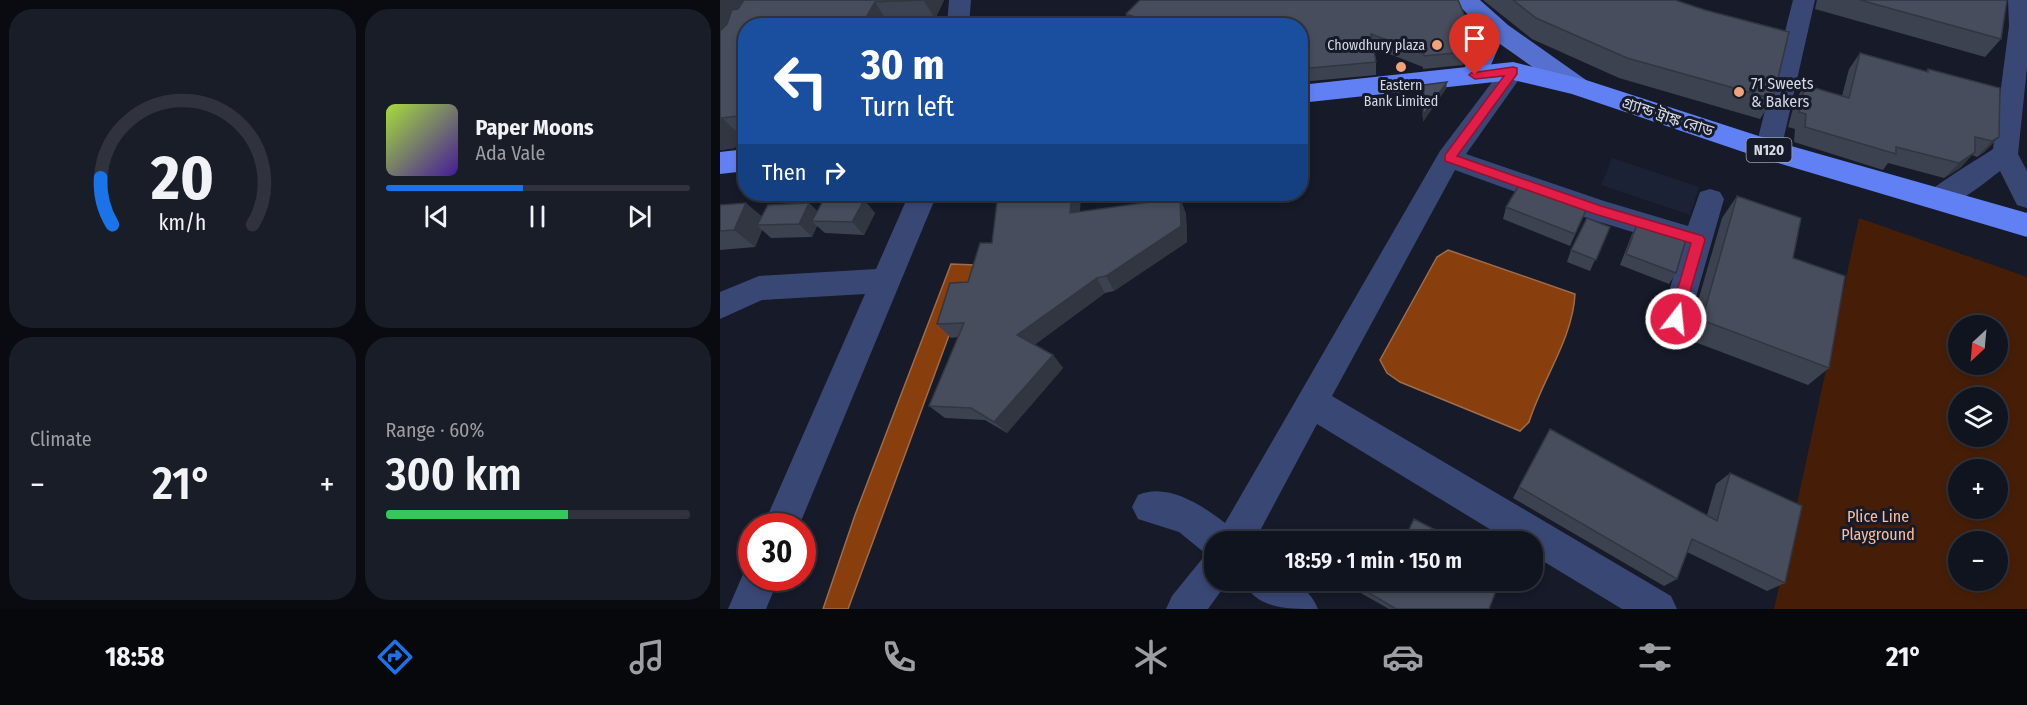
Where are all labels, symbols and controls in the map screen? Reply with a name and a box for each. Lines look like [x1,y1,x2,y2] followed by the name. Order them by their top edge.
[1449,13,1500,75] pin
[1458,22,1491,55] icon: arrive
[1327,37,1425,54] place label: Chowdhury plaza
[1430,38,1444,52] marker: Chowdhury plaza
[861,40,945,90] text: 30 m
[762,42,840,120] icon: left
[1394,60,1408,74] marker: Eastern Bank Limited
[1751,74,1814,111] place label: 71 Sweets & Bakers
[1364,77,1438,110] place label: Eastern Bank Limited
[1732,85,1746,99] marker: 71 Sweets & Bakers
[861,91,954,123] text: Turn left
[1620,93,1717,140] street label: গ্র্যান্ড ট্রাঙ্ক রোড
[476,114,594,141] text: Paper Moons
[1746,138,1792,162] road number: N120
[476,141,545,165] text: Ada Vale
[150,142,214,217] text: 20
[818,156,851,189] icon: right
[762,159,806,186] text: Then
[420,200,453,233] icon: previous
[521,200,554,233] icon: pause
[623,200,656,233] icon: next
[158,211,206,237] text: km/h
[1644,287,1708,351] position arrow
[1948,315,2008,375] north arrow
[1948,315,2008,591] map controls
[1948,387,2008,447] button: layers
[386,418,484,442] text: Range · 60%
[30,427,92,451] text: Climate
[386,448,522,502] text: 300 km
[152,457,212,511] text: 21°
[1948,459,2008,519] button: +
[30,465,45,505] text: −
[319,465,335,505] text: +
[1841,507,1915,544] park label: Plice Line Playground
[738,513,816,591] speed limit sign: 30
[1948,531,2008,591] button: −
[1285,547,1462,574] text: 18:59 · 1 min · 150 m
[374,636,416,678] icon: directions
[626,636,668,678] icon: music
[878,636,920,678] icon: phone
[1130,636,1172,678] icon: climate
[1382,636,1424,678] icon: car
[1634,636,1676,678] icon: filters
[105,641,165,673] text: 18:58
[1886,641,1922,673] text: 21°

